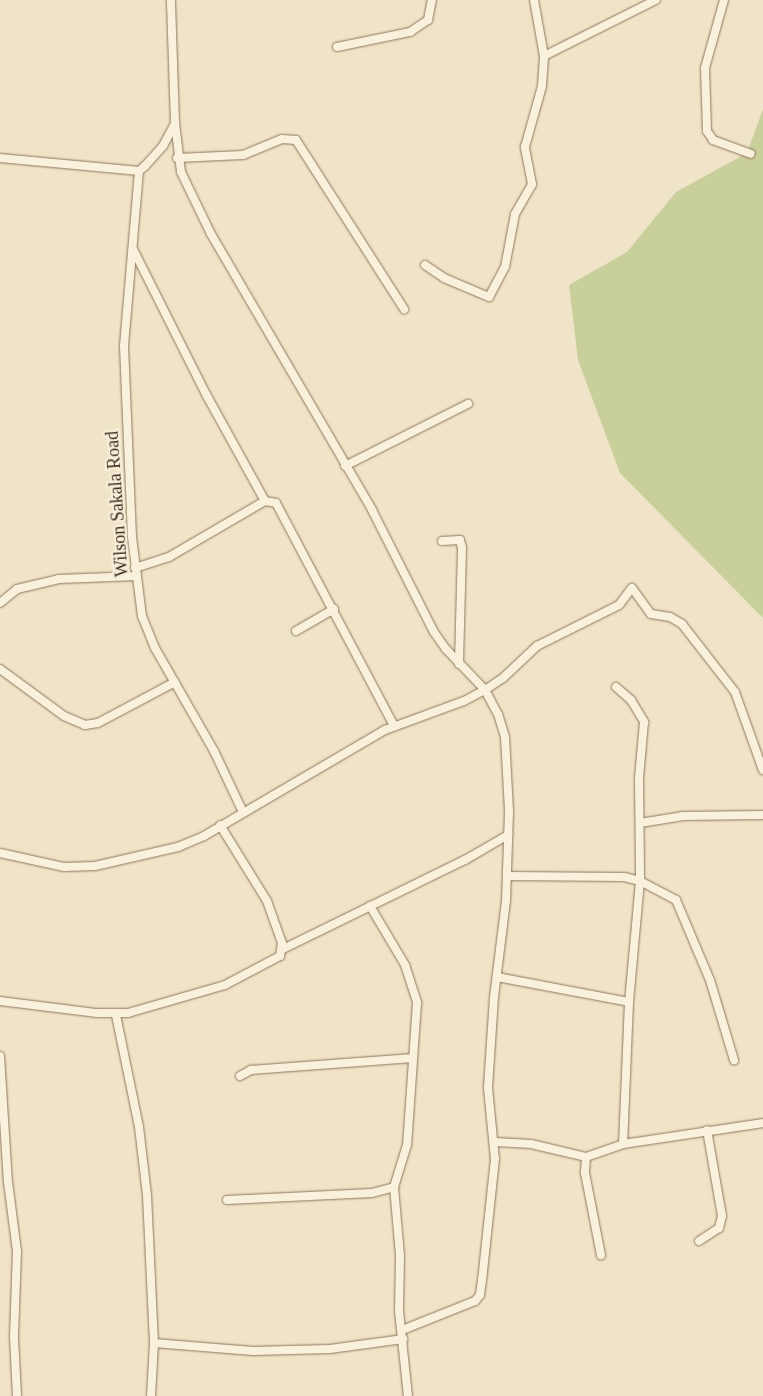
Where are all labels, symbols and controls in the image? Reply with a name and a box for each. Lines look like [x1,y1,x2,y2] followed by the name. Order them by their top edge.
[101,430,133,578] street label: Wilson Sakala Road

